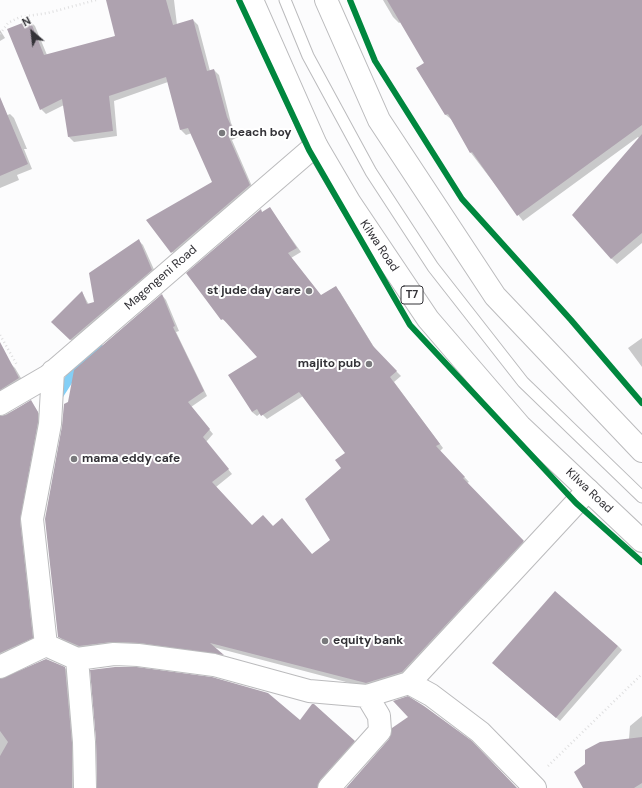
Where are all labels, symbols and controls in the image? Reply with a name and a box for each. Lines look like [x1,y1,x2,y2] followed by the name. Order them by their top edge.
[12,12,52,52] north arrow
[20,13,33,29] text: N
[230,126,292,140] place label: beach boy
[217,128,227,138] marker: beach boy
[356,217,402,275] street label: Kilwa Road
[122,243,200,313] street label: Magengeni Road
[207,284,301,298] place label: st jude day care
[304,286,314,296] marker: st jude day care
[401,286,423,304] road number: T7
[298,357,361,371] place label: majito pub
[364,359,374,369] marker: majito pub
[82,452,180,466] place label: mama eddy cafe
[69,454,79,464] marker: mama eddy cafe
[562,466,616,516] street label: Kilwa Road
[333,634,403,648] place label: equity bank
[320,636,330,646] marker: equity bank

